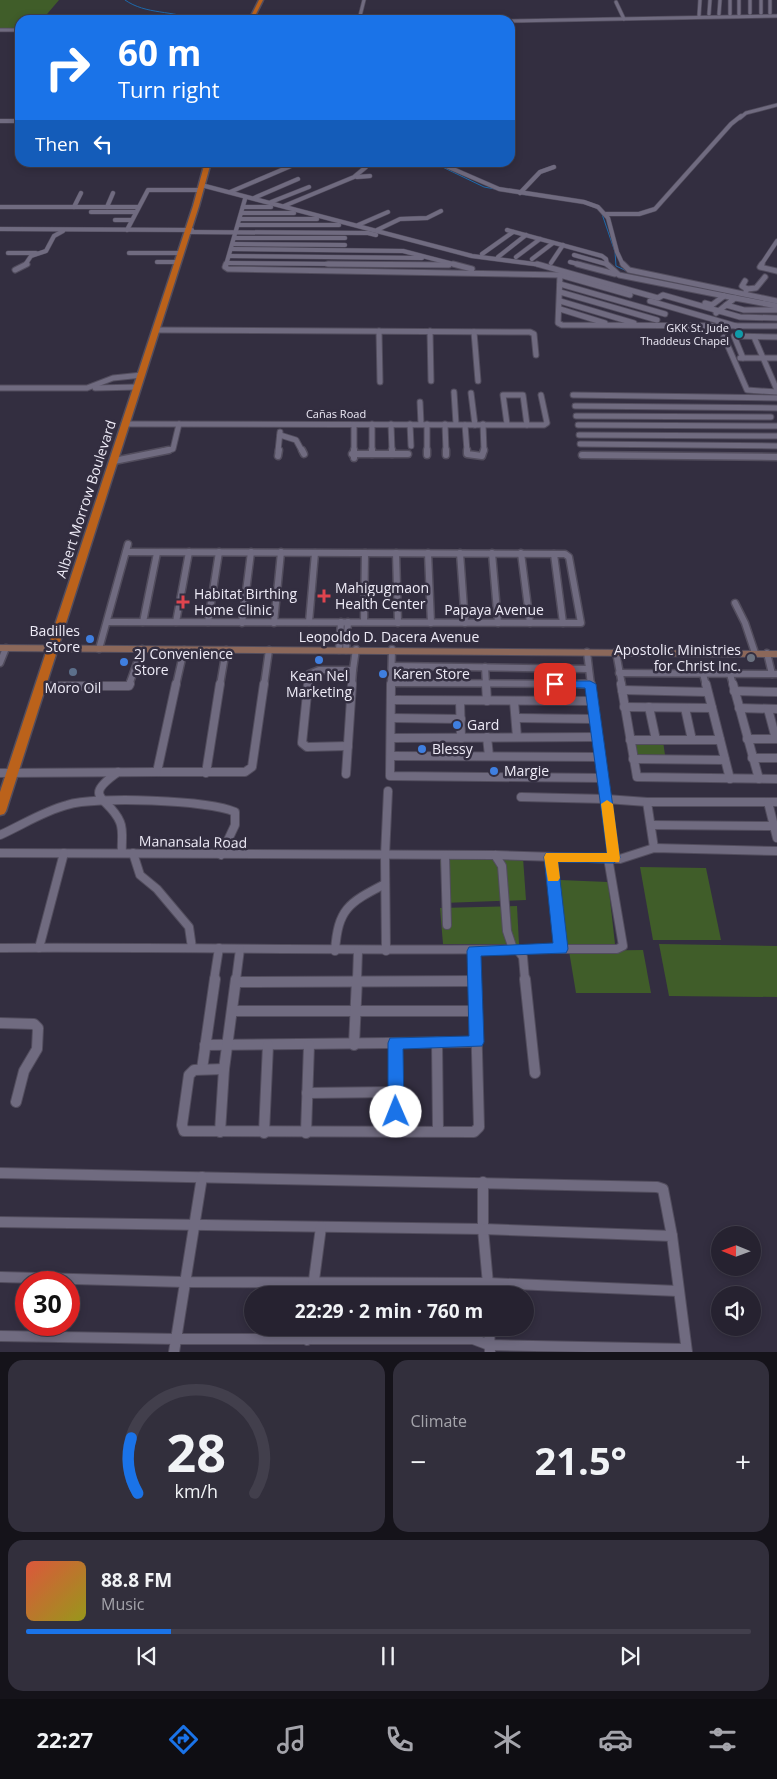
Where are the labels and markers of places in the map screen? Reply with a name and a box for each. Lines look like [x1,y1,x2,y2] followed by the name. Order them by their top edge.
[640,320,729,348] place label: GKK St. Jude Thaddeus Chapel
[733,328,745,340] marker: GKK St. Jude Thaddeus Chapel
[335,578,429,613] place label: Mahigugmaon Health Center
[194,584,298,619] place label: Habitat Birthing Home Clinic
[317,589,331,603] marker: Mahigugmaon Health Center
[176,595,190,609] marker: Habitat Birthing Home Clinic
[29,621,80,656] place label: Badilles Store
[84,633,96,645] marker: Badilles Store
[614,640,741,675] place label: Apostolic Ministries for Christ Inc.
[134,644,233,679] place label: 2J Convenience Store
[745,652,757,664] marker: Apostolic Ministries for Christ Inc.
[313,654,325,666] marker: Kean Nel Marketing
[118,656,130,668] marker: 2J Convenience Store
[534,663,576,705] pin
[393,664,470,683] place label: Karen Store
[67,666,79,678] marker: Moro Oil
[286,666,352,701] place label: Kean Nel Marketing
[377,668,389,680] marker: Karen Store
[45,678,101,697] place label: Moro Oil
[467,715,499,734] place label: Gard
[451,719,463,731] marker: Gard
[432,739,474,758] place label: Blessy
[416,743,428,755] marker: Blessy
[504,761,549,780] place label: Margie
[488,765,500,777] marker: Margie

